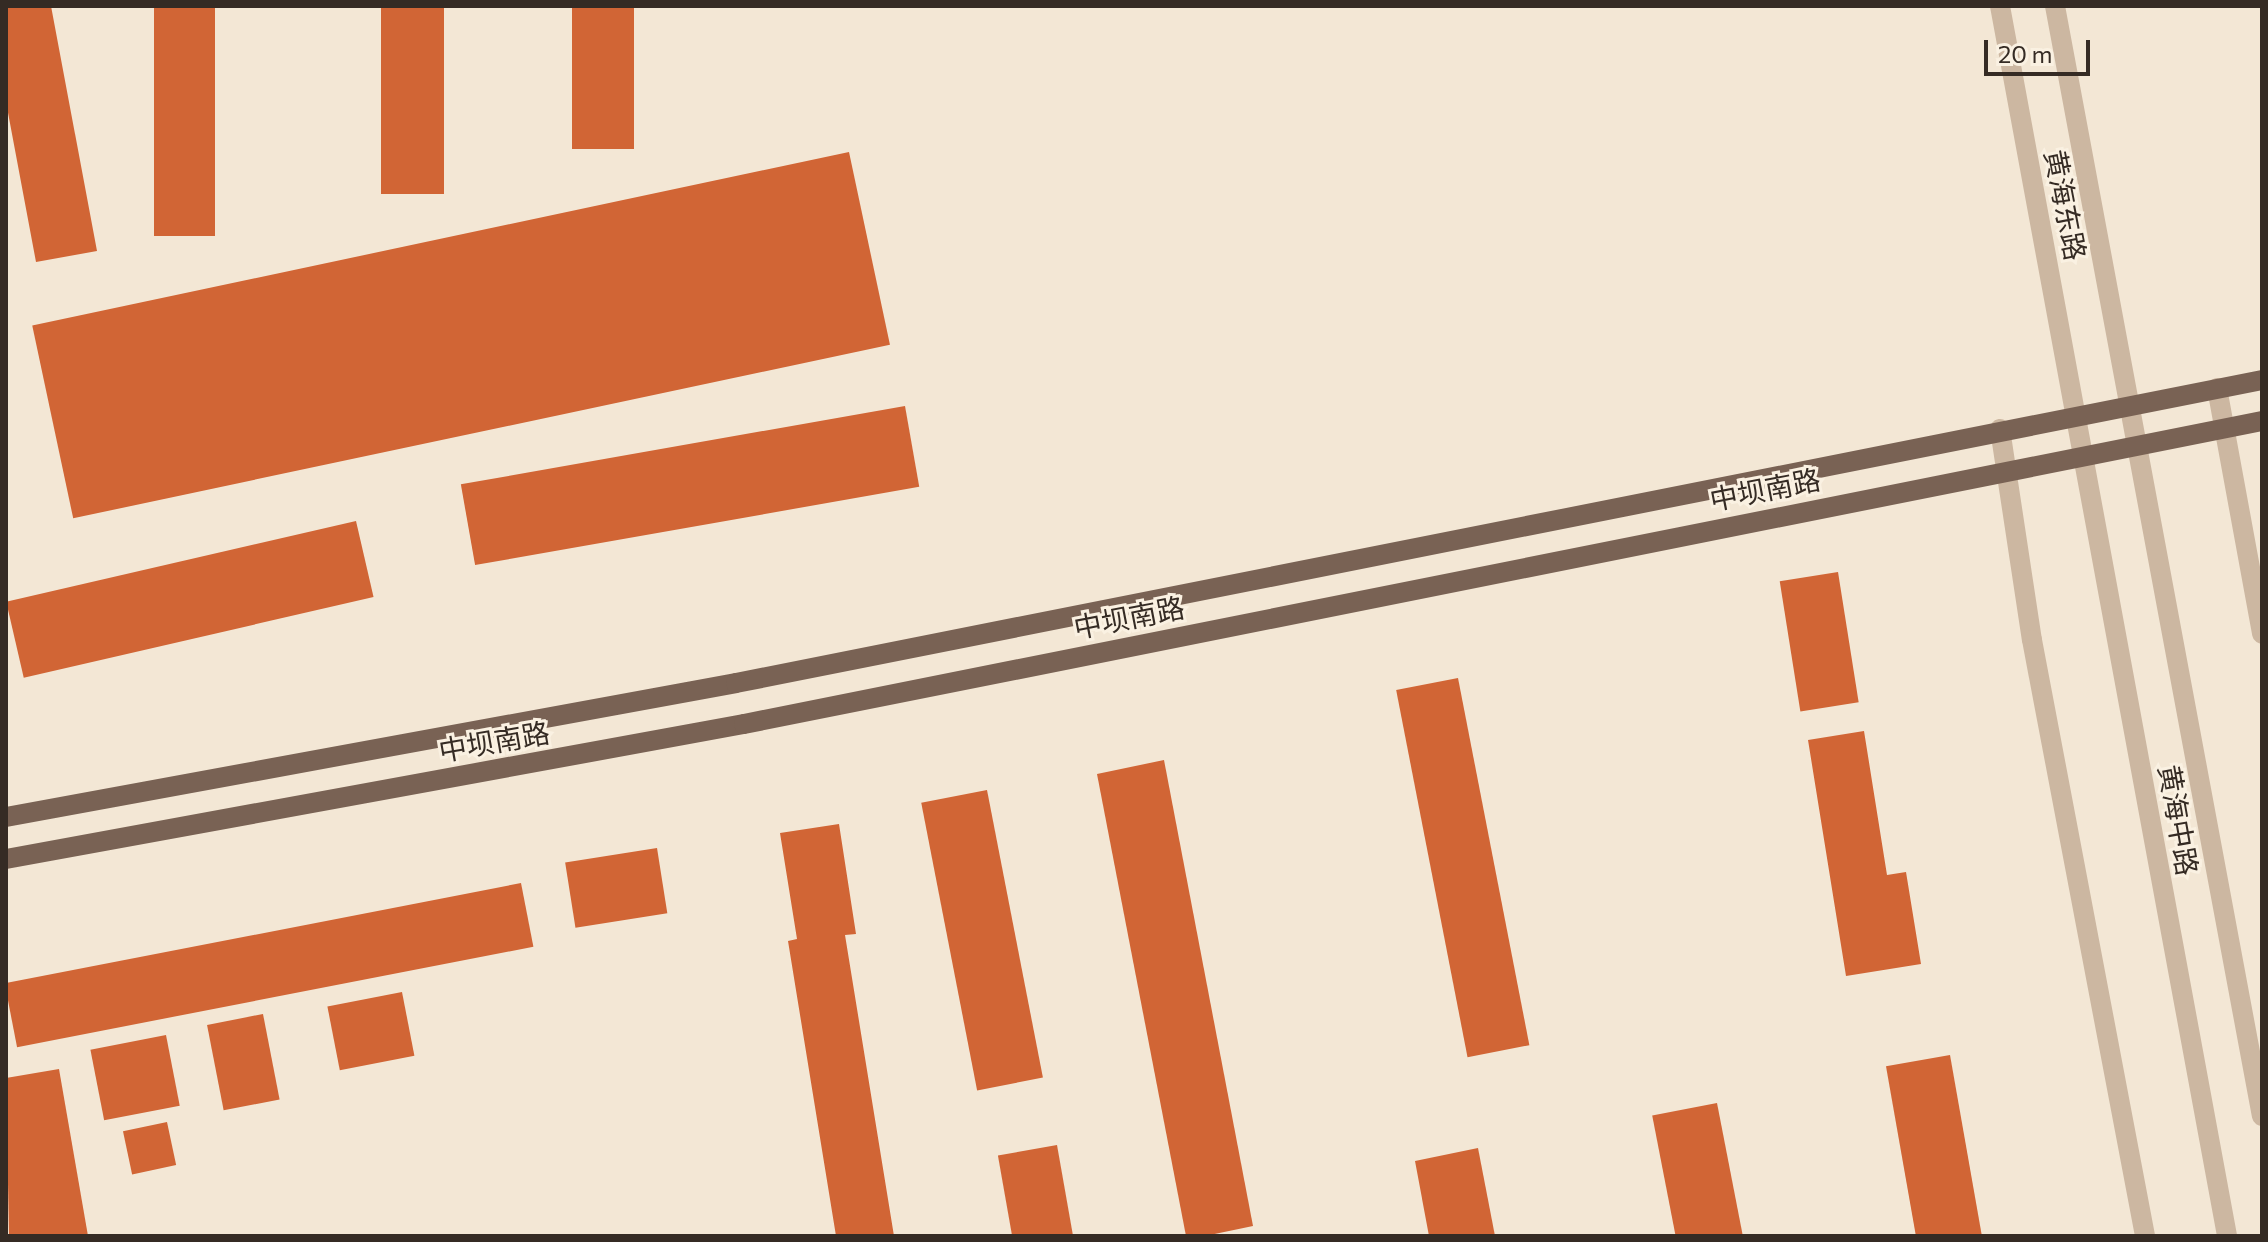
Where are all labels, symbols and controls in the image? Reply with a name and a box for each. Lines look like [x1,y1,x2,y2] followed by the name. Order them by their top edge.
[1988,24,2094,74] scale bar
[1998,39,2052,68] text: 20 m
[2039,147,2093,263] street label: 黄海东路
[1707,462,1823,516] street label: 中坝南路
[1071,590,1187,644] street label: 中坝南路
[436,715,552,767] street label: 中坝南路
[2153,762,2205,878] street label: 黄海中路

